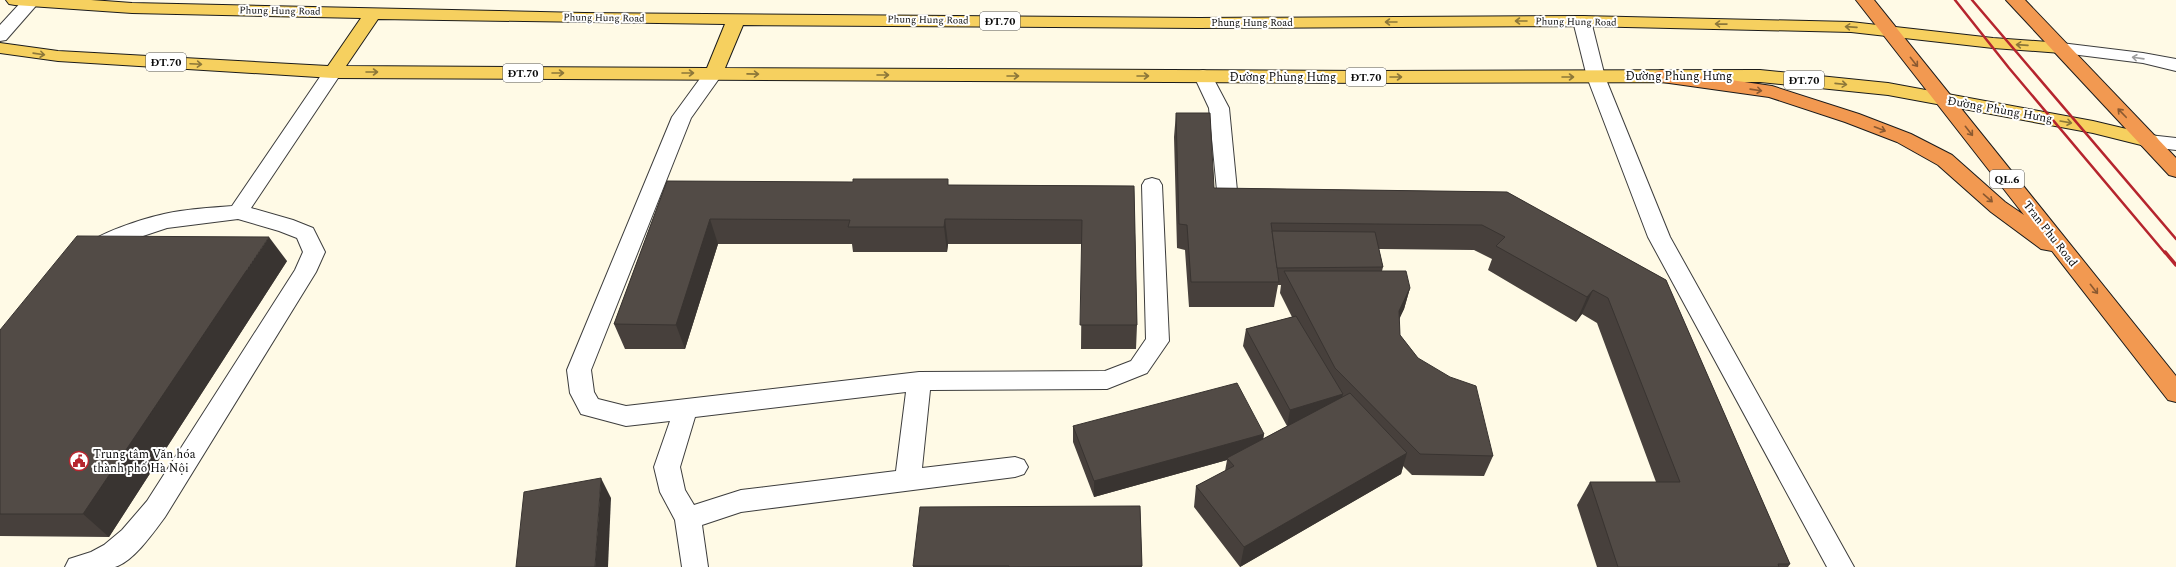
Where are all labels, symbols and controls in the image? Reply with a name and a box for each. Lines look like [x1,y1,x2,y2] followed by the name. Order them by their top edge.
[239,2,321,20] street label: Phung Hung Road
[563,9,645,27] street label: Phung Hung Road
[887,11,969,29] street label: Phung Hung Road
[980,12,1020,30] road number: ĐT.70
[1535,13,1617,31] street label: Phung Hung Road
[1211,15,1293,31] street label: Phung Hung Road
[1515,17,1528,25] one-way arrow
[1385,18,1398,26] one-way arrow
[1715,20,1728,28] one-way arrow
[1845,24,1858,31] one-way arrow
[2016,42,2029,49] one-way arrow
[32,50,45,58] one-way arrow
[146,53,186,71] road number: ĐT.70
[2132,54,2145,61] one-way arrow
[1910,56,1919,67] one-way arrow
[189,61,202,68] one-way arrow
[503,64,543,82] road number: ĐT.70
[1626,67,1732,86] street label: Đường Phùng Hưng
[365,68,378,76] one-way arrow
[1230,68,1336,87] street label: Đường Phùng Hưng
[1346,68,1386,86] road number: ĐT.70
[551,69,564,77] one-way arrow
[681,69,694,77] one-way arrow
[746,70,759,78] one-way arrow
[1784,71,1824,89] road number: ĐT.70
[876,72,889,79] one-way arrow
[1006,72,1019,80] one-way arrow
[1136,72,1149,80] one-way arrow
[1389,73,1402,81] one-way arrow
[1561,73,1574,81] one-way arrow
[1834,80,1847,88] one-way arrow
[1749,86,1762,94] one-way arrow
[1946,91,2054,129] street label: Đường Phùng Hưng
[2117,108,2127,118] one-way arrow
[2059,118,2072,126] one-way arrow
[1873,126,1885,133] one-way arrow
[1965,126,1973,137] one-way arrow
[1990,170,2024,188] road number: QL.6
[1983,194,1994,203] one-way arrow
[2018,197,2082,272] street label: Tran Phu Road
[2089,283,2098,294] one-way arrow
[93,445,196,478] place label: Trung tâm Văn hóa thành phố Hà Nội
[68,450,90,472] public building icon: Trung tâm Văn hóa thành phố Hà Nội

